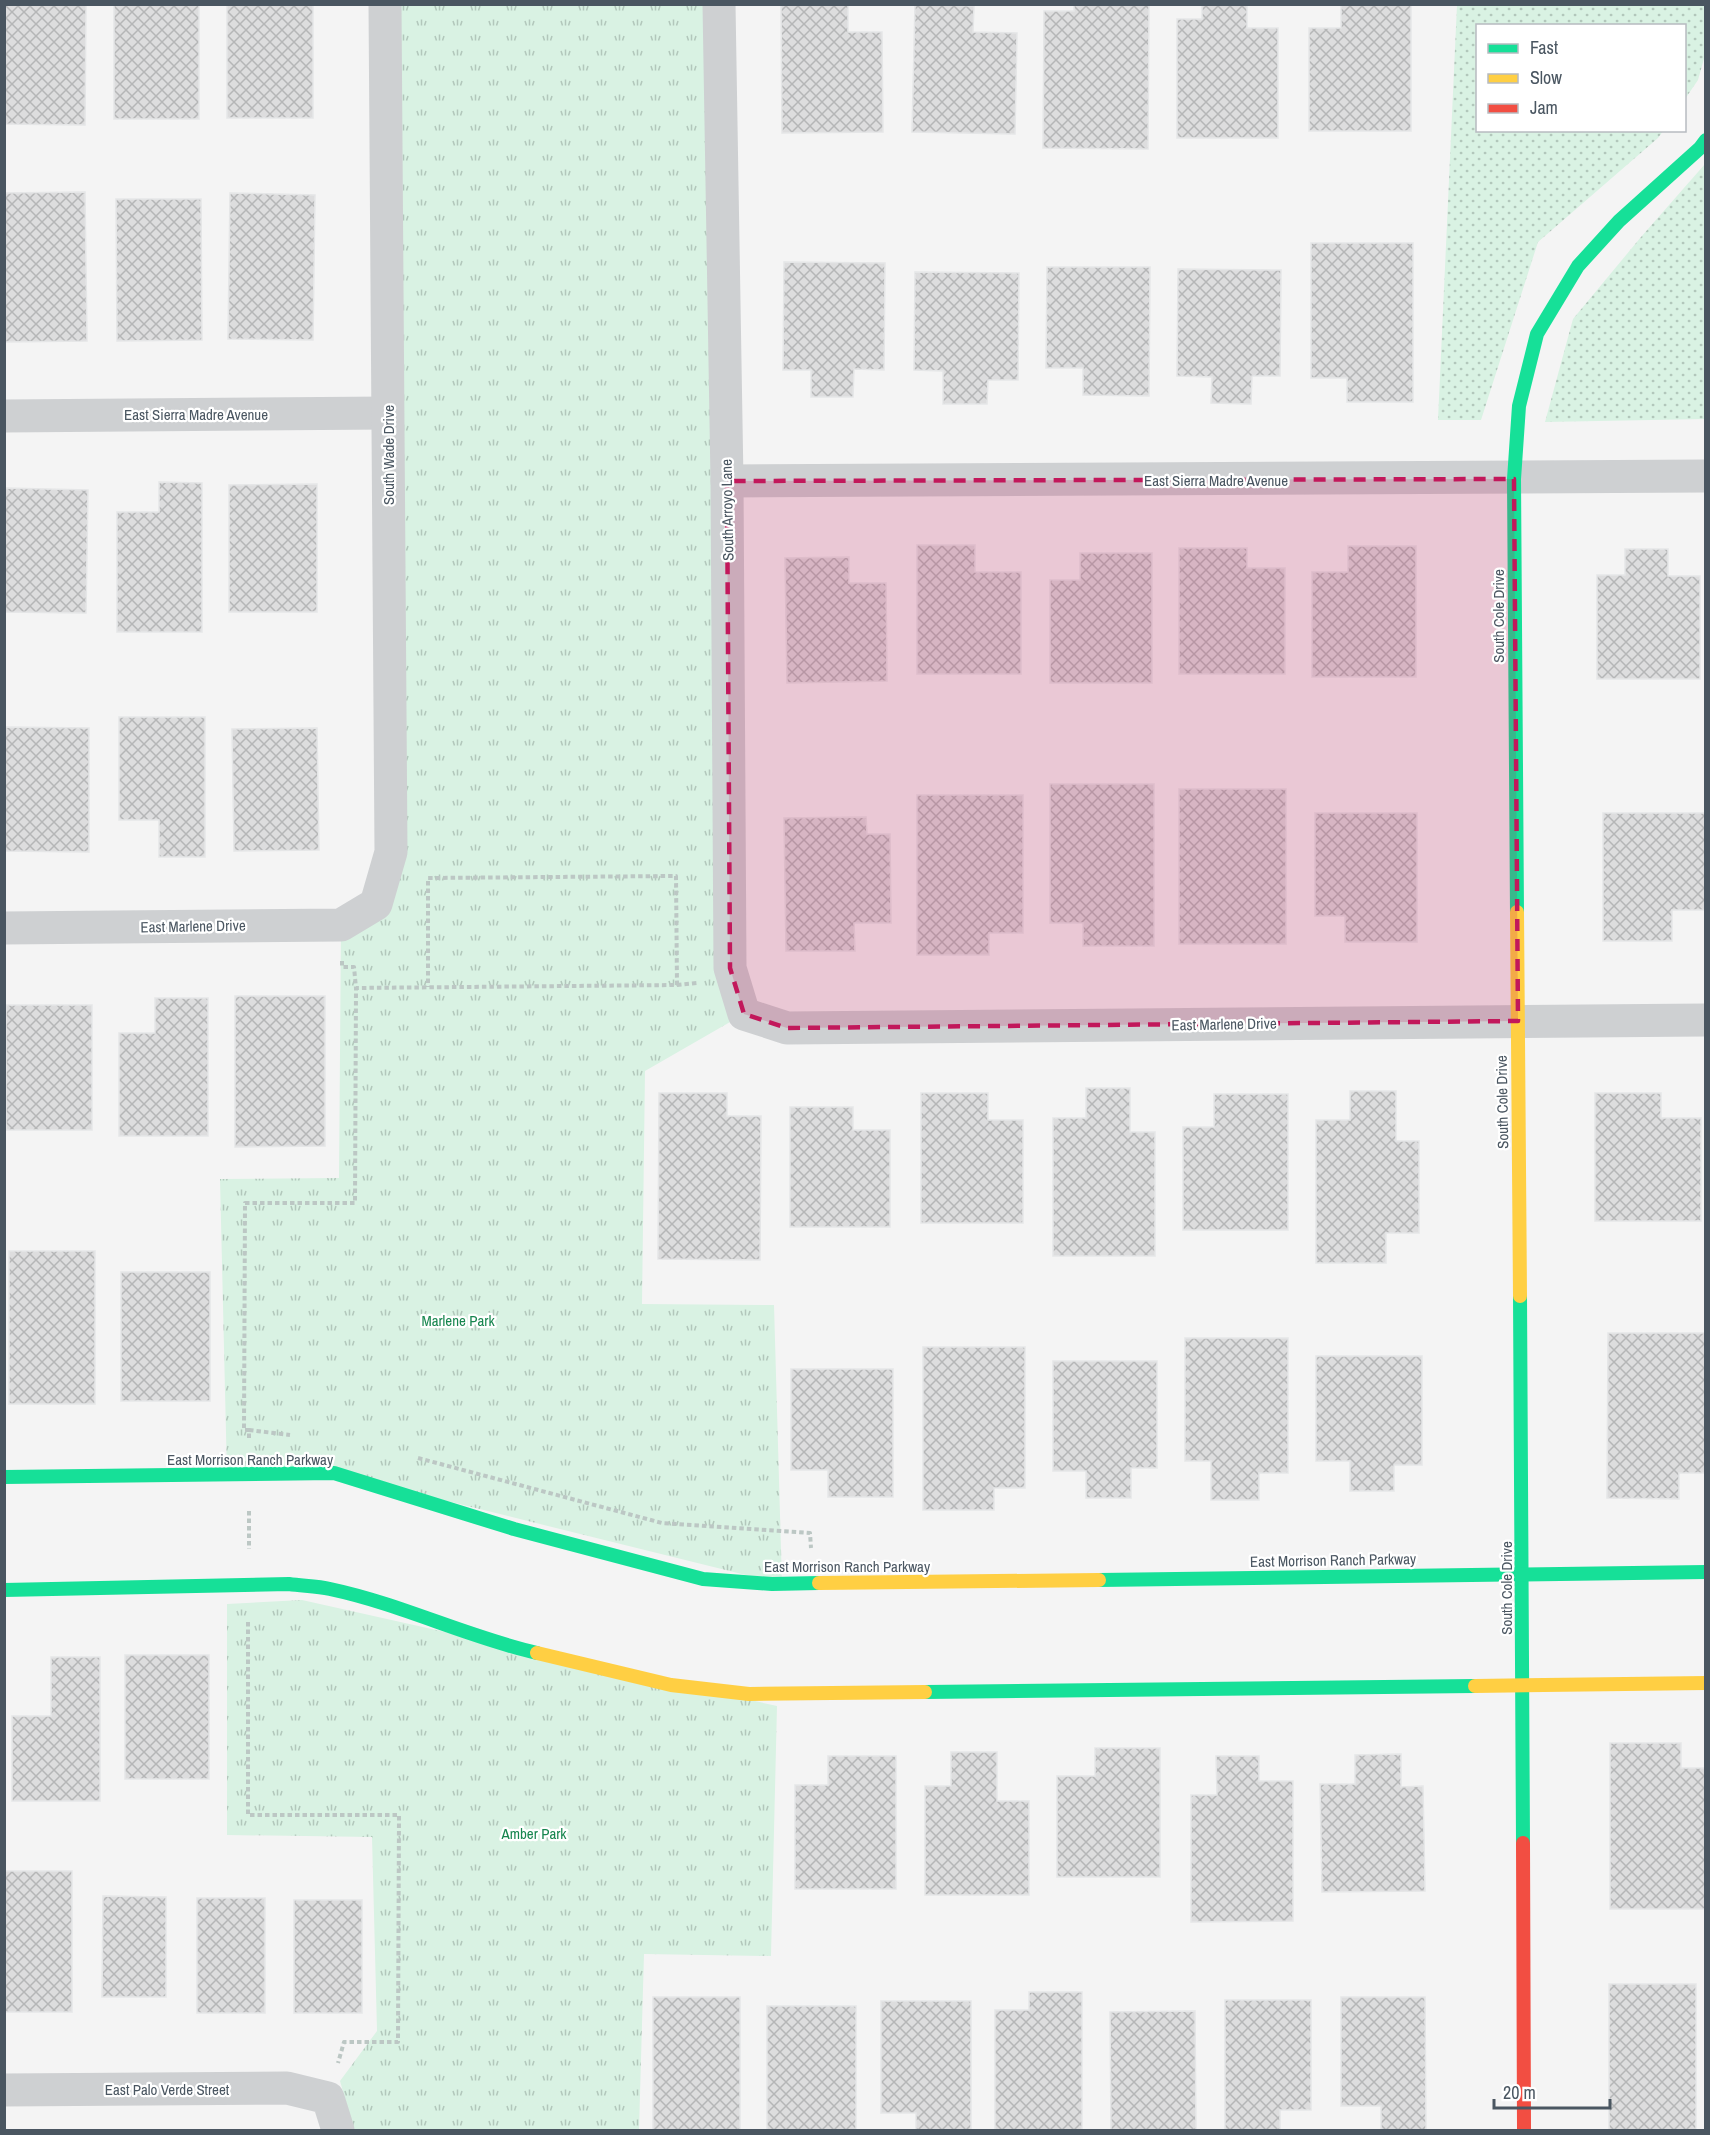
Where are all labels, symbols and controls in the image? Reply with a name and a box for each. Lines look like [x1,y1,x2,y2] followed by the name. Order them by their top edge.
[1476,24,1686,132] legend
[1530,35,1558,60] text: Fast
[1530,65,1562,90] text: Slow
[1530,95,1558,120] text: Jam
[124,404,268,425] street label: East Sierra Madre Avenue
[378,405,399,505] street label: South Wade Drive
[716,459,738,561] street label: South Arroyo Lane
[1144,470,1288,491] street label: East Sierra Madre Avenue
[1488,569,1509,663] street label: South Cole Drive
[140,915,246,937] street label: East Marlene Drive
[1171,1013,1277,1035] street label: East Marlene Drive
[1491,1055,1513,1149] street label: South Cole Drive
[421,1310,495,1331] park label: Marlene Park
[167,1449,334,1470] street label: East Morrison Ranch Parkway
[1496,1541,1517,1635] street label: South Cole Drive
[1250,1548,1417,1572] street label: East Morrison Ranch Parkway
[764,1556,931,1577] street label: East Morrison Ranch Parkway
[501,1823,567,1844] park label: Amber Park
[1494,2072,1610,2110] scale bar
[105,2079,230,2100] street label: East Palo Verde Street
[1503,2080,1536,2105] text: 20 m

